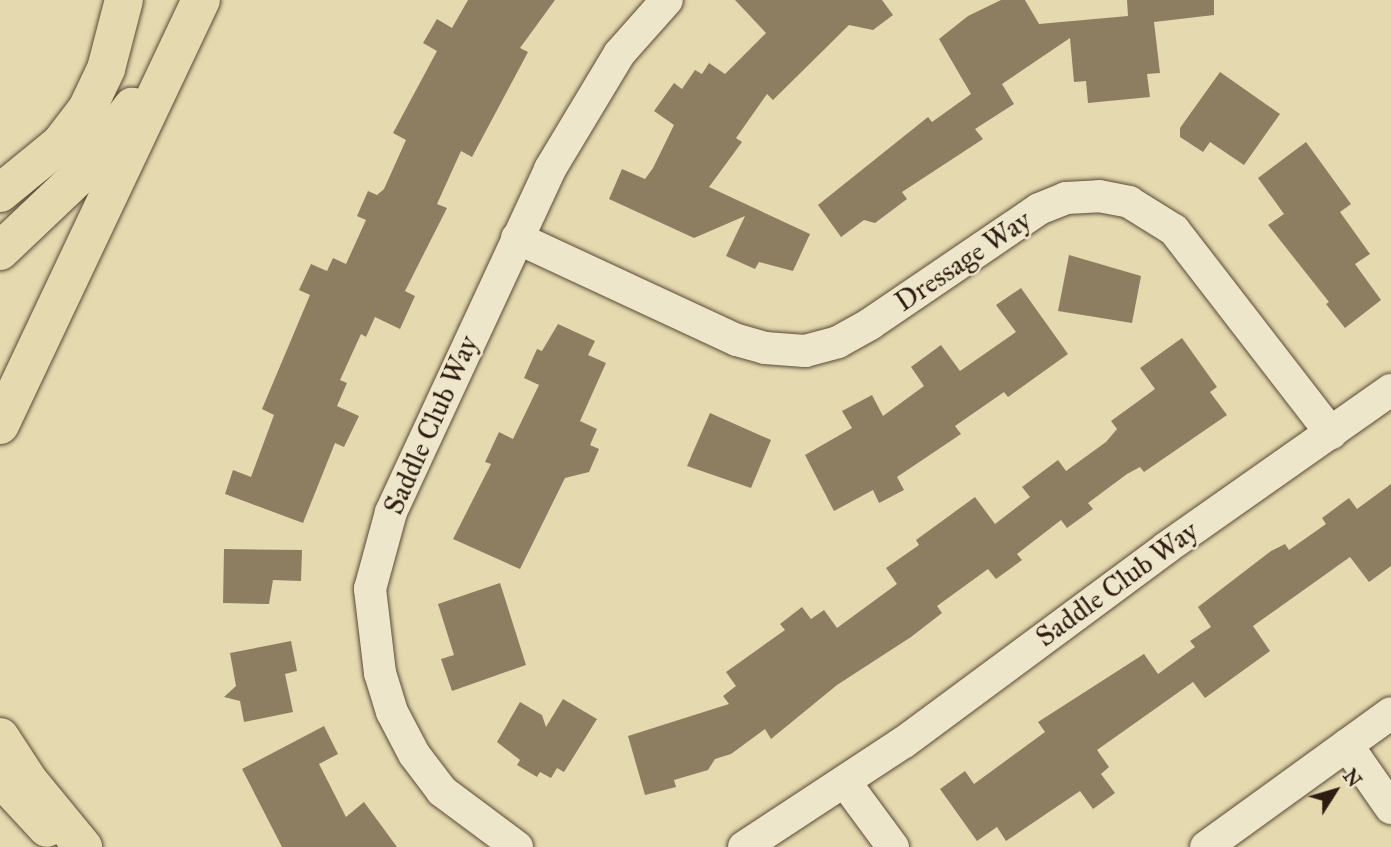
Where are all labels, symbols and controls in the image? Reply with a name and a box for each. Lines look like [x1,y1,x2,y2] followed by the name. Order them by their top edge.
[889,203,1037,319] street label: Dressage Way
[377,330,485,520] street label: Saddle Club Way
[1029,514,1205,654] street label: Saddle Club Way
[1300,756,1370,826] north arrow
[1338,765,1366,791] text: N

